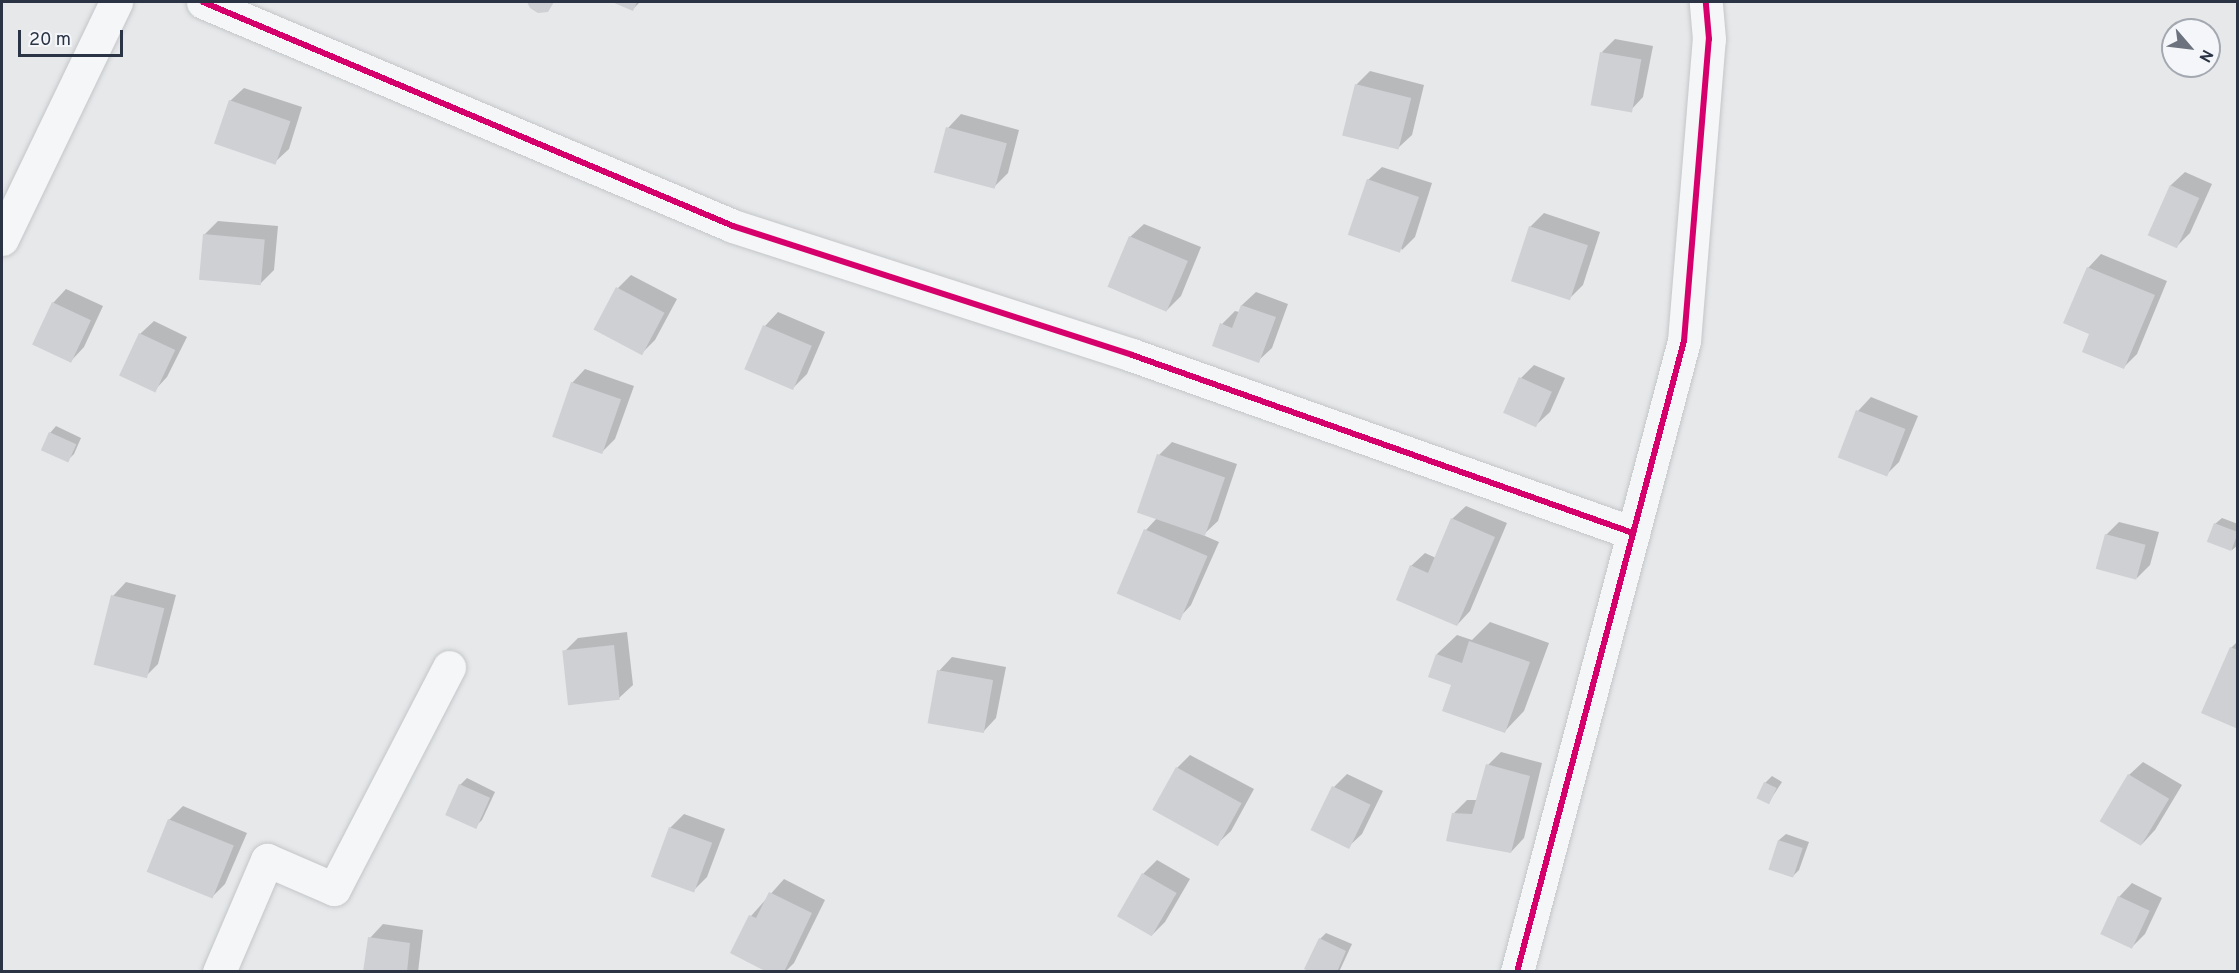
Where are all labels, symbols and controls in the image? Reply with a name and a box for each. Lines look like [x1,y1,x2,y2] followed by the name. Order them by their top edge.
[21,18,126,56] scale bar
[2161,18,2221,78] north arrow
[29,29,71,52] text: 20 m
[2194,46,2217,65] text: N

